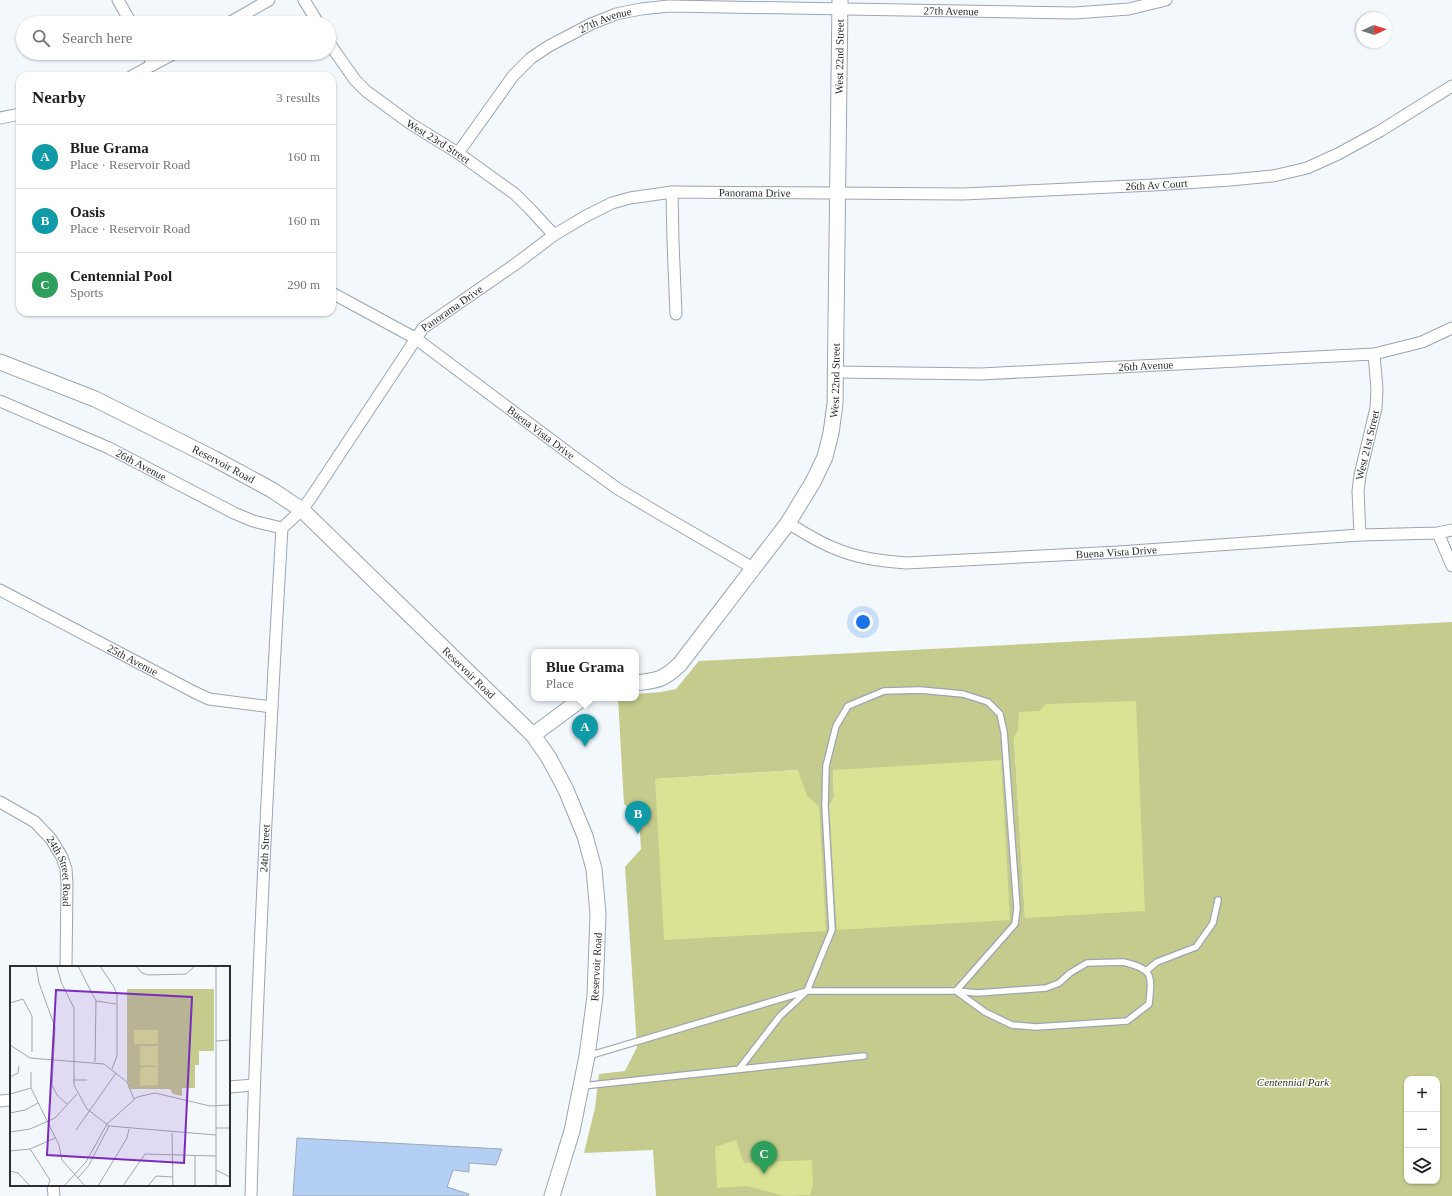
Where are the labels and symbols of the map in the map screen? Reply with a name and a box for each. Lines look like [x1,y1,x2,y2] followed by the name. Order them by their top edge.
[924,4,979,17] street label: 27th Avenue
[577,5,632,35] street label: 27th Avenue
[1356,12,1392,48] north arrow
[833,19,846,94] street label: West 22nd Street
[404,117,473,166] street label: West 23rd Street
[1125,177,1188,192] street label: 26th Av Court
[719,186,791,199] street label: Panorama Drive
[419,283,485,334] street label: Panorama Drive
[827,343,842,419] street label: West 22nd Street
[1118,358,1174,373] street label: 26th Avenue
[505,403,577,462] street label: Buena Vista Drive
[1353,409,1381,481] street label: West 21st Street
[190,443,257,486] street label: Reservoir Road
[114,447,169,483] street label: 26th Avenue
[1076,543,1157,560] street label: Buena Vista Drive
[853,612,873,632] your location
[106,642,160,678] street label: 25th Avenue
[440,644,498,701] street label: Reservoir Road
[572,714,598,747] pin: A
[625,801,651,834] pin: B
[257,824,272,873] street label: 24th Street
[44,834,73,907] street label: 24th Street Road
[588,932,604,1002] street label: Reservoir Road
[10,966,230,1186] inset map
[1257,1076,1330,1088] park label: Centennial Park
[751,1141,777,1174] pin: C

